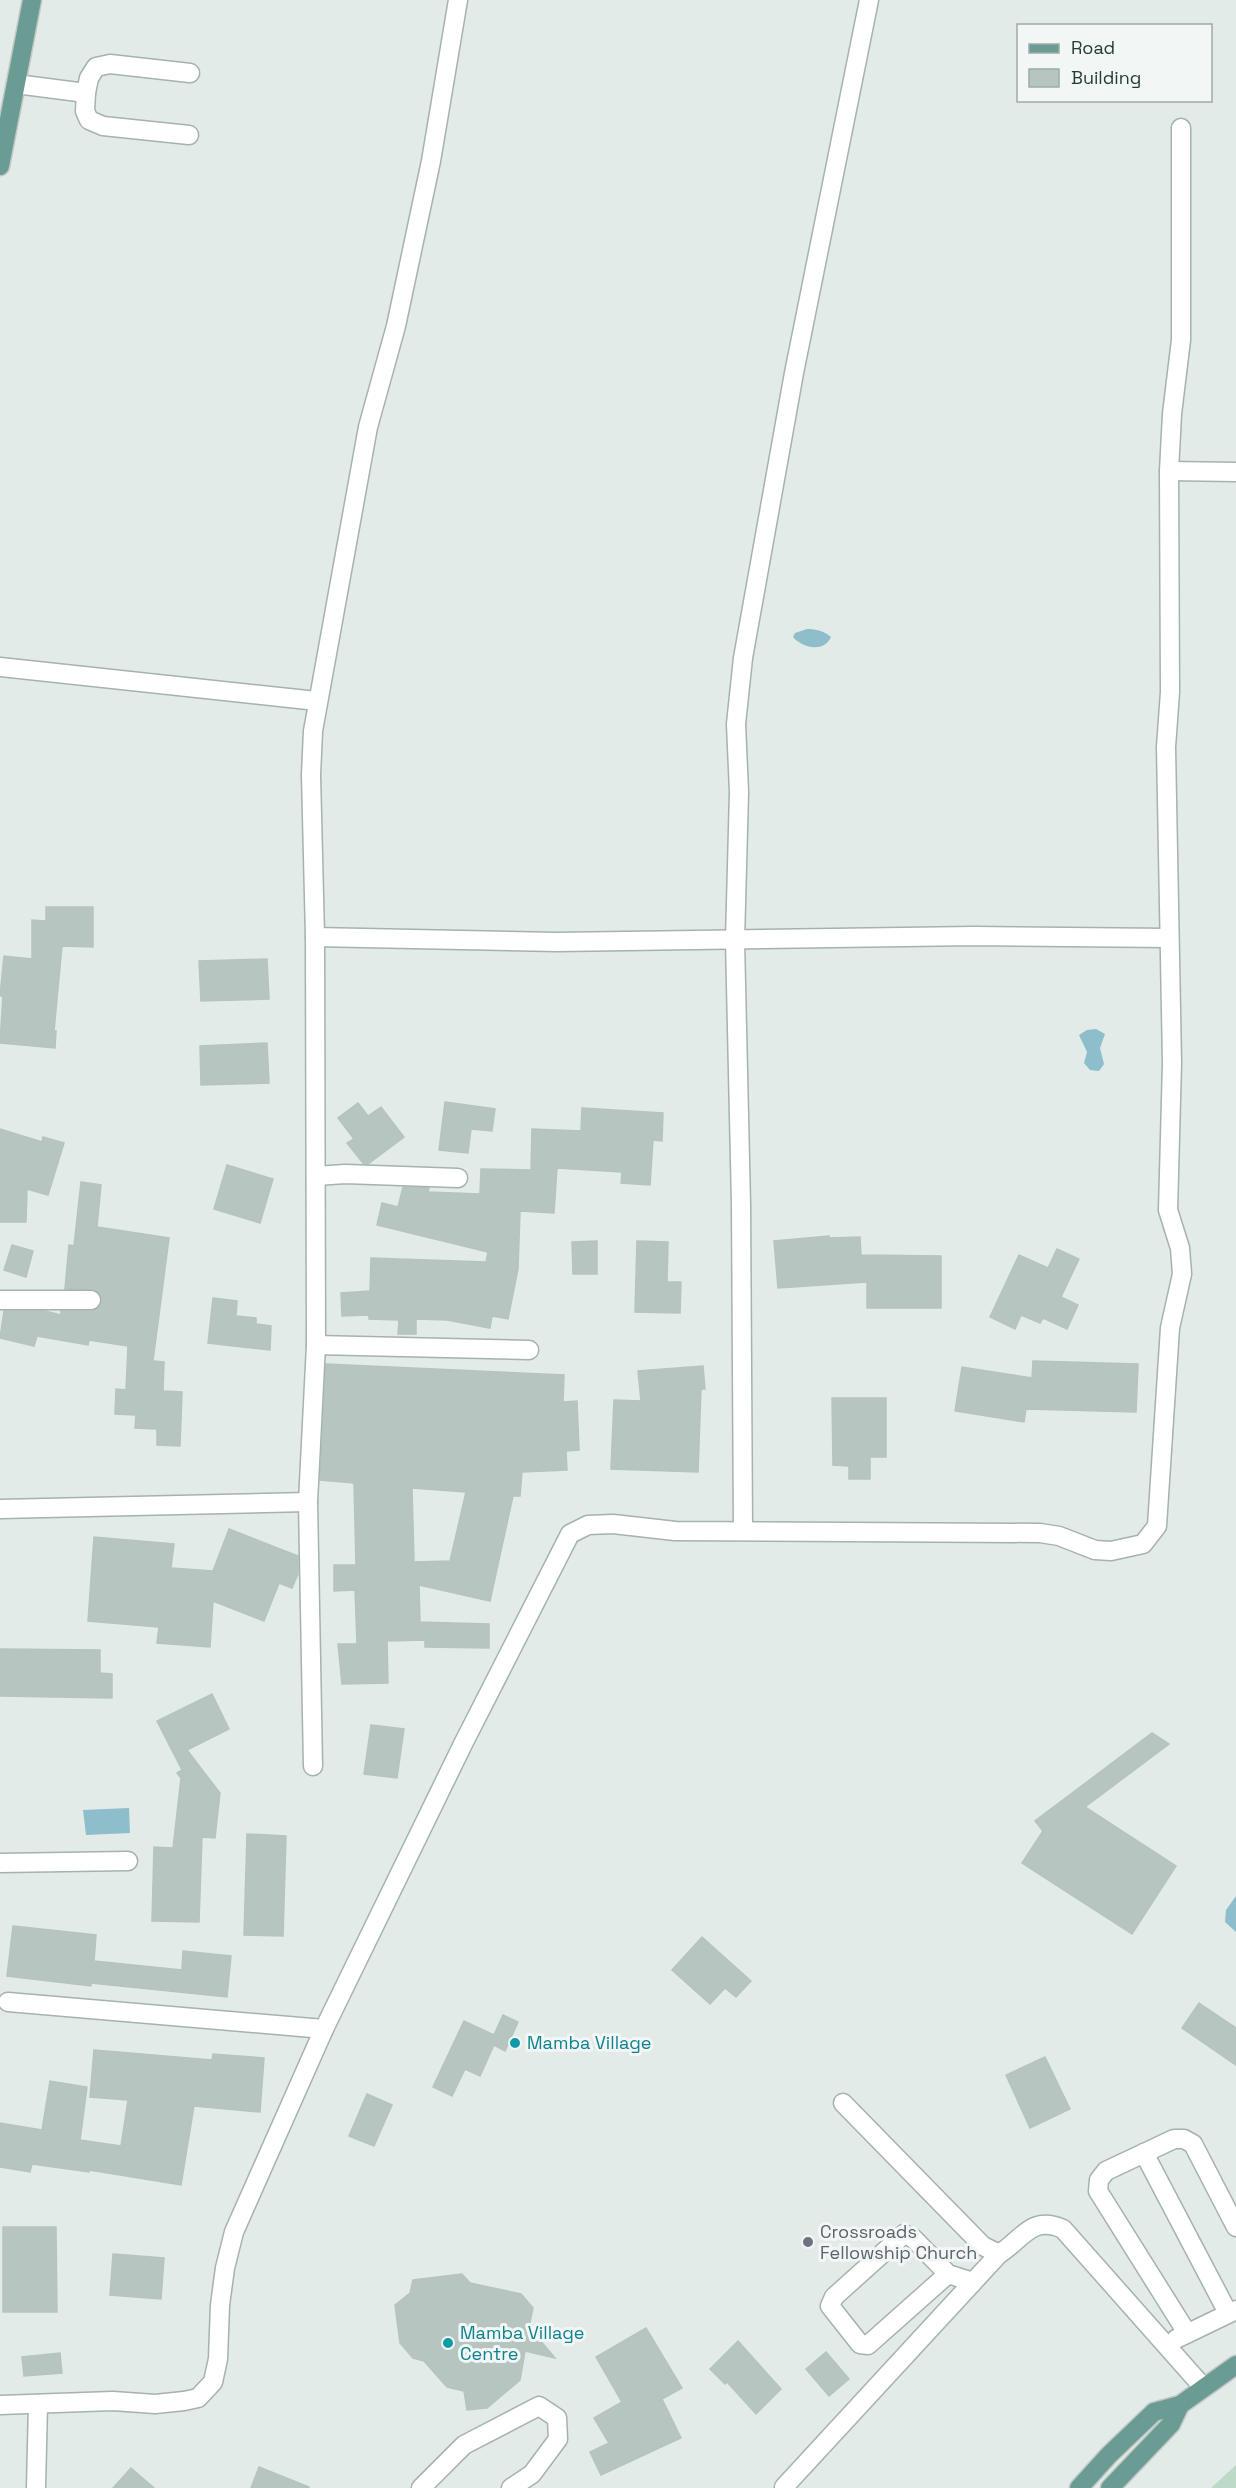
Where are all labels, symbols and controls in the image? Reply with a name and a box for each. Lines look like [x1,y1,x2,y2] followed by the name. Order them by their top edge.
[1017,24,1212,102] legend
[1071,36,1115,59] text: Road
[1071,66,1141,89] text: Building
[527,2031,651,2054] place label: Mamba Village
[508,2036,522,2050] marker: Mamba Village
[820,2220,977,2264] place label: Crossroads Fellowship Church
[801,2235,815,2249] marker: Crossroads Fellowship Church
[460,2321,584,2365] place label: Mamba Village Centre
[441,2336,455,2350] marker: Mamba Village Centre

